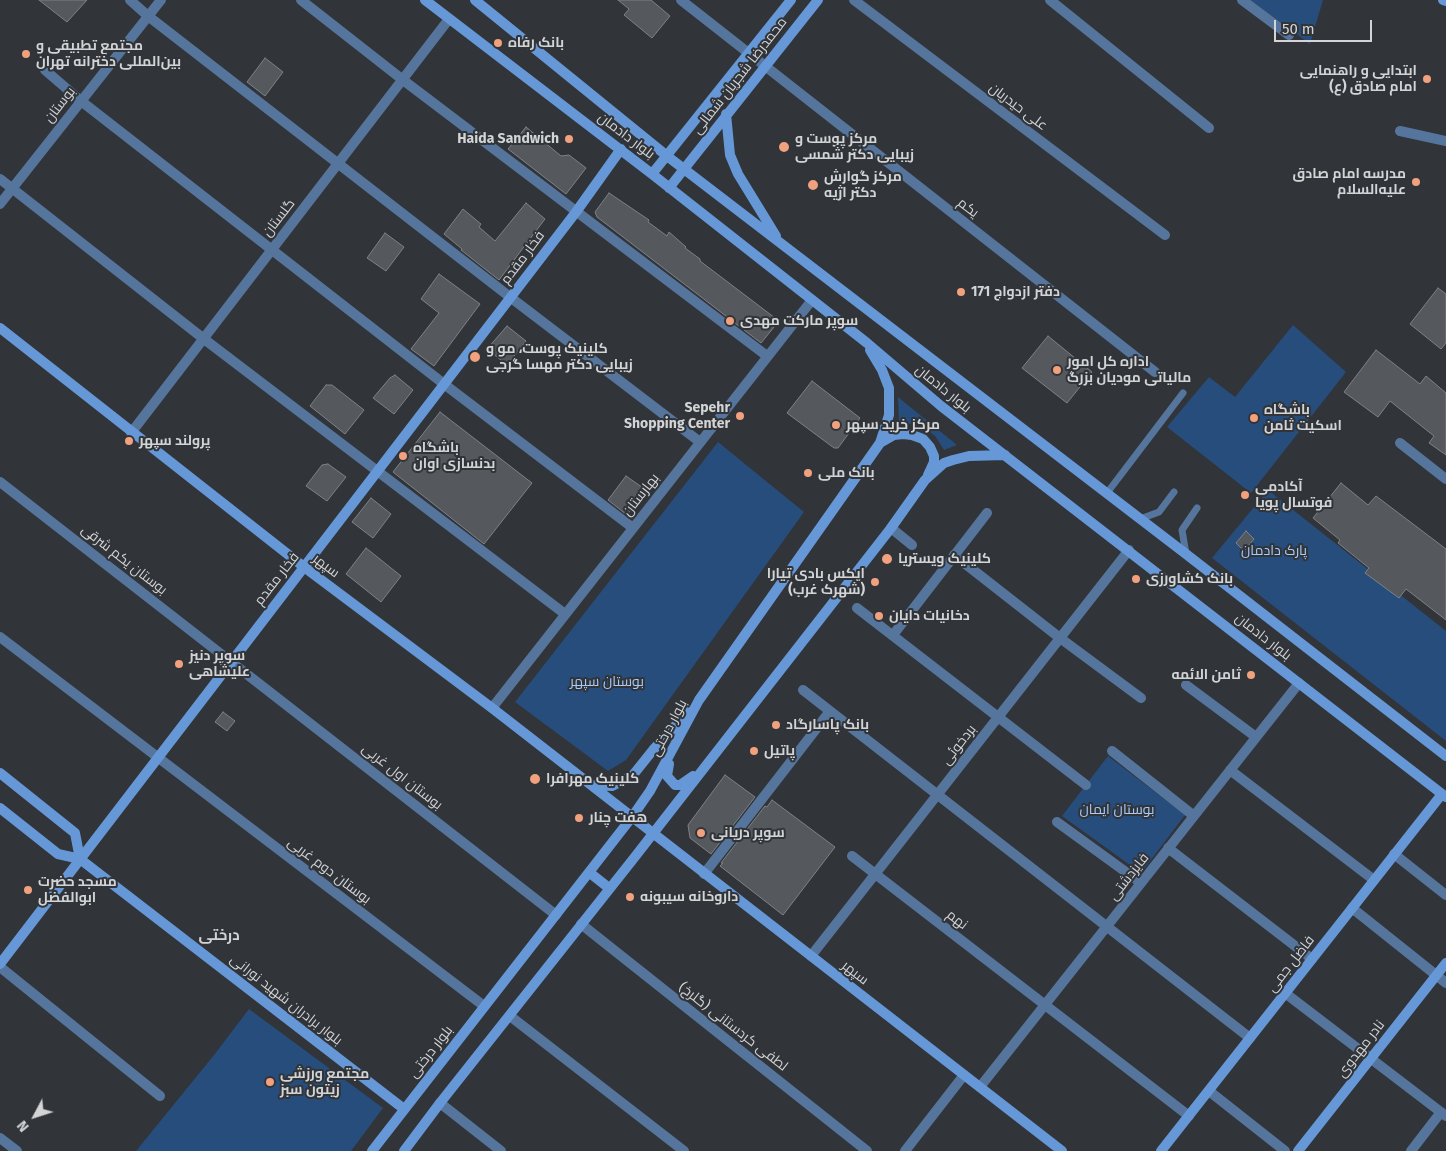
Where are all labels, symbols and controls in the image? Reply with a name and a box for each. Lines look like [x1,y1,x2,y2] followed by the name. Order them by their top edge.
[1276,10,1374,42] scale bar
[689,14,791,138] street label: محمدرضا شجریان شمالی
[1282,20,1315,38] text: 50 m
[508,35,564,51] place label: بانک رفاه
[492,37,504,49] marker: بانک رفاه
[36,38,181,70] place label: مجتمع تطبیقی و بین‌المللی دخترانه تهران
[20,48,32,60] marker: مجتمع تطبیقی و بین‌المللی دخترانه تهران
[1300,63,1417,95] place label: ابتدایی و راهنمایی امام صادق (ع)
[1421,73,1433,85] marker: ابتدایی و راهنمایی امام صادق (ع)
[985,80,1051,134] street label: علی حیدریان
[41,84,79,126] street label: بوستان
[594,109,658,163] street label: بلوار دادمان
[457,131,559,147] place label: Haida Sandwich
[795,131,914,164] place label: مرکز پوست و زیبایی دکتر شمسی
[563,133,575,145] marker: Haida Sandwich
[777,140,791,154] marker: مرکز پوست و زیبایی دکتر شمسی
[1293,166,1406,198] place label: مدرسه امام صادق علیه‌السلام
[824,169,902,202] place label: مرکز گوارش دکتر اژیه
[1410,176,1422,188] marker: مدرسه امام صادق علیه‌السلام
[806,178,820,192] marker: مرکز گوارش دکتر اژیه
[954,195,982,221] street label: یکم
[259,196,299,240] street label: گلستان
[497,228,549,288] street label: فخار مقدم
[971,284,1060,300] place label: دفتر ازدواج 171
[955,286,967,298] marker: دفتر ازدواج 171
[740,313,858,329] place label: سوپر مارکت مهدی
[724,315,736,327] marker: سوپر مارکت مهدی
[486,341,633,374] place label: کلینیک پوست، مو و زیبایی دکتر مهسا گرجی
[468,350,482,364] marker: کلینیک پوست، مو و زیبایی دکتر مهسا گرجی
[1067,354,1191,387] place label: اداره کل امور مالیاتی مودیان بزرگ
[912,361,974,417] street label: بلوار دادمان
[1051,364,1063,376] marker: اداره کل امور مالیاتی مودیان بزرگ
[624,400,730,432] place label: Sepehr Shopping Center
[1264,402,1342,434] place label: باشگاه اسکیت ثامن
[734,410,746,422] marker: Sepehr Shopping Center
[1248,412,1260,424] marker: باشگاه اسکیت ثامن
[846,417,940,433] place label: مرکز خرید سپهر
[830,419,842,431] marker: مرکز خرید سپهر
[139,433,210,449] place label: پرولند سپهر
[123,435,135,447] marker: پرولند سپهر
[413,440,495,472] place label: باشگاه بدنسازی اوان
[397,450,409,462] marker: باشگاه بدنسازی اوان
[818,465,875,481] place label: بانک ملی
[802,467,814,479] marker: بانک ملی
[619,470,663,520] street label: بهارستان
[1255,479,1332,512] place label: آکادمی فوتسال پویا
[1239,489,1251,501] marker: آکادمی فوتسال پویا
[78,521,170,599] street label: بوستان یکم شرقی
[1241,543,1307,559] park label: پارک دادمان
[251,549,303,609] street label: فخار مقدم
[309,551,343,581] street label: سپهر
[898,551,991,567] place label: کلینیک ویستریا
[880,552,894,566] marker: کلینیک ویستریا
[767,566,865,598] place label: ایکس بادی تیارا (شهرک غرب)
[1146,571,1233,587] place label: بانک کشاورزی
[1130,573,1142,585] marker: بانک کشاورزی
[869,576,881,588] marker: ایکس بادی تیارا (شهرک غرب)
[889,608,970,624] place label: دخانیات دایان
[873,610,885,622] marker: دخانیات دایان
[1231,610,1295,664] street label: بلوار دادمان
[189,648,250,680] place label: سوپر دنيز عليشاهى
[173,658,185,670] marker: سوپر دنيز عليشاهى
[1171,667,1241,683] place label: ثامن الائمه
[1245,669,1257,681] marker: ثامن الائمه
[570,674,644,690] park label: بوستان سپهر
[647,697,691,759] street label: بلوار درختی
[786,717,869,733] place label: بانک پاسارگاد
[770,719,782,731] marker: بانک پاسارگاد
[938,721,980,769] street label: بردخوئی
[358,740,446,814] street label: بوستان اول غربی
[764,743,795,759] place label: پاتیل
[748,745,760,757] marker: پاتیل
[546,771,639,787] place label: کلینیک مهرافرا
[528,772,542,786] marker: کلینیک مهرافرا
[1079,802,1155,818] park label: بوستان ایمان
[589,810,647,826] place label: هفت چنار
[573,812,585,824] marker: هفت چنار
[711,825,785,841] place label: سوپر دریانی
[695,827,707,839] marker: سوپر دریانی
[284,834,374,908] street label: بوستان دوم غربی
[1105,850,1153,904] street label: فایزدشتی
[38,874,117,906] place label: مسجد حضرت ابوالفضل
[22,884,34,896] marker: مسجد حضرت ابوالفضل
[640,889,738,905] place label: داروخانه سیبونه
[624,891,636,903] marker: داروخانه سیبونه
[943,907,971,933] street label: نهم
[198,927,240,945] district label: درختی
[1264,932,1318,996] street label: فاضل جمی
[227,951,345,1049] street label: بلوار برادران شهید نورانی
[838,957,872,989] street label: سپهر
[675,979,791,1075] street label: لطفی کردستانی (گلرخ)
[1333,1017,1389,1081] street label: نادر مهدوی
[405,1022,457,1082] street label: بلوار درختی
[280,1066,369,1098] place label: مجتمع ورزشی زیتون سبز
[264,1076,276,1088] marker: مجتمع ورزشی زیتون سبز
[10,1091,60,1141] north arrow
[14,1117,33,1135] text: N

